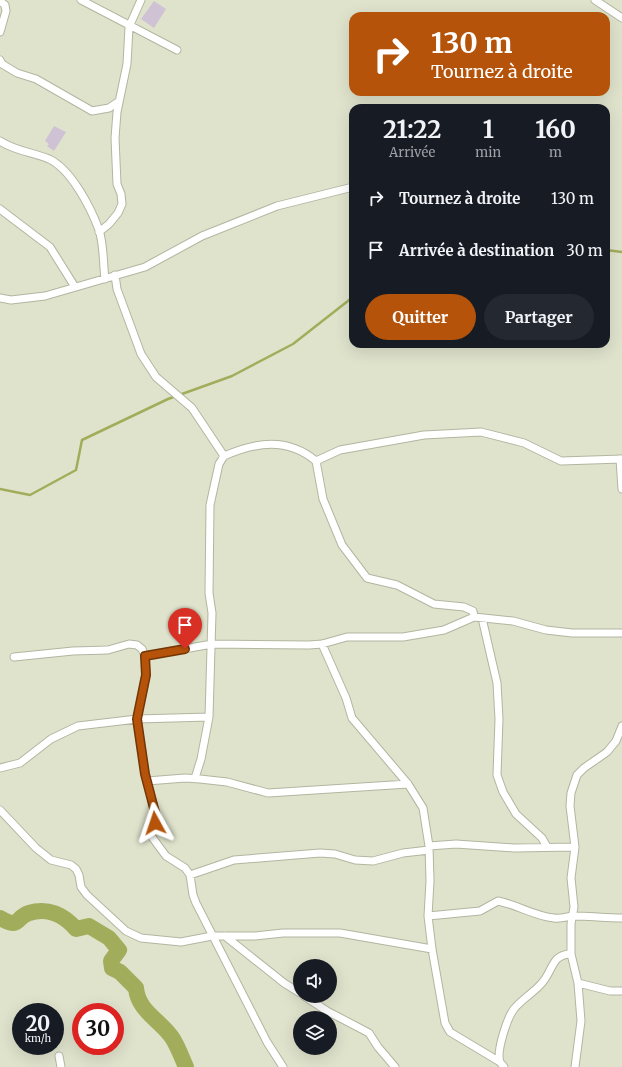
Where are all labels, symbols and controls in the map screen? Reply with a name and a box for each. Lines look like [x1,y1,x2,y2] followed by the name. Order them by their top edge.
[431,25,513,61] text: 130 m
[365,28,417,80] icon: right
[431,60,573,83] text: Tournez à droite
[383,114,441,145] text: 21:22
[483,114,494,145] text: 1
[535,114,576,145] text: 160
[389,144,435,161] text: Arrivée
[475,144,501,161] text: min
[549,144,562,161] text: m
[365,187,387,209] icon: right
[399,189,520,208] text: Tournez à droite
[551,189,594,208] text: 130 m
[365,239,387,261] icon: arrive
[399,241,554,260] text: Arrivée à destination
[566,241,603,260] text: 30 m
[365,294,476,340] button: Quitter
[484,294,594,340] button: Partager
[168,608,202,649] pin
[174,614,196,636] icon: arrive
[134,802,176,844] position arrow
[293,959,337,1055] map controls
[293,959,337,1003] button: sound
[72,1003,124,1055] speed limit sign: 30
[26,1011,50,1036] text: 20
[293,1011,337,1055] button: layers
[25,1032,51,1045] text: km/h

